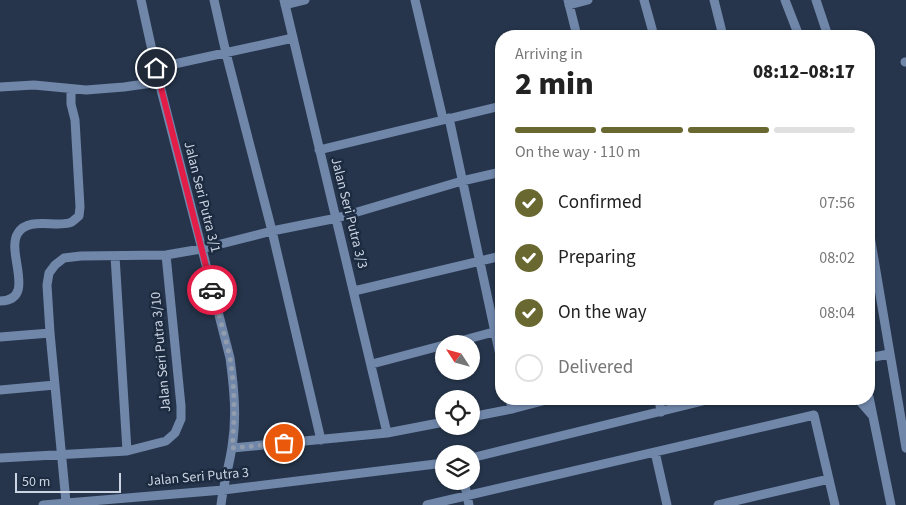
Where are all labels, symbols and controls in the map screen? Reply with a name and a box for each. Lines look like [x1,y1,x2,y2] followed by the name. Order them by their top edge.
[515,43,583,65] text: Arriving in
[135,47,177,89] pin
[142,54,170,82] icon: home
[753,59,855,86] text: 08:12–08:17
[515,61,594,107] text: 2 min
[179,139,225,255] street label: Jalan Seri Putra 3/1
[515,141,640,163] text: On the way · 110 m
[326,155,372,271] street label: Jalan Seri Putra 3/3
[515,189,543,217] icon: check
[558,189,642,216] text: Confirmed
[819,192,855,214] text: 07:56
[515,244,543,272] icon: check
[558,244,636,271] text: Preparing
[819,247,855,269] text: 08:02
[187,265,237,315] courier
[198,276,226,304] icon: car
[146,291,176,413] street label: Jalan Seri Putra 3/10
[515,299,543,327] icon: check
[558,299,647,326] text: On the way
[819,302,855,324] text: 08:04
[435,335,480,380] north arrow
[435,335,480,490] map controls
[558,354,633,381] text: Delivered
[435,390,480,435] button: locate
[263,422,305,464] pin
[270,429,298,457] icon: bag
[435,445,480,490] button: layers
[146,463,250,491] street label: Jalan Seri Putra 3
[15,470,121,493] scale bar
[22,472,50,492] text: 50 m

